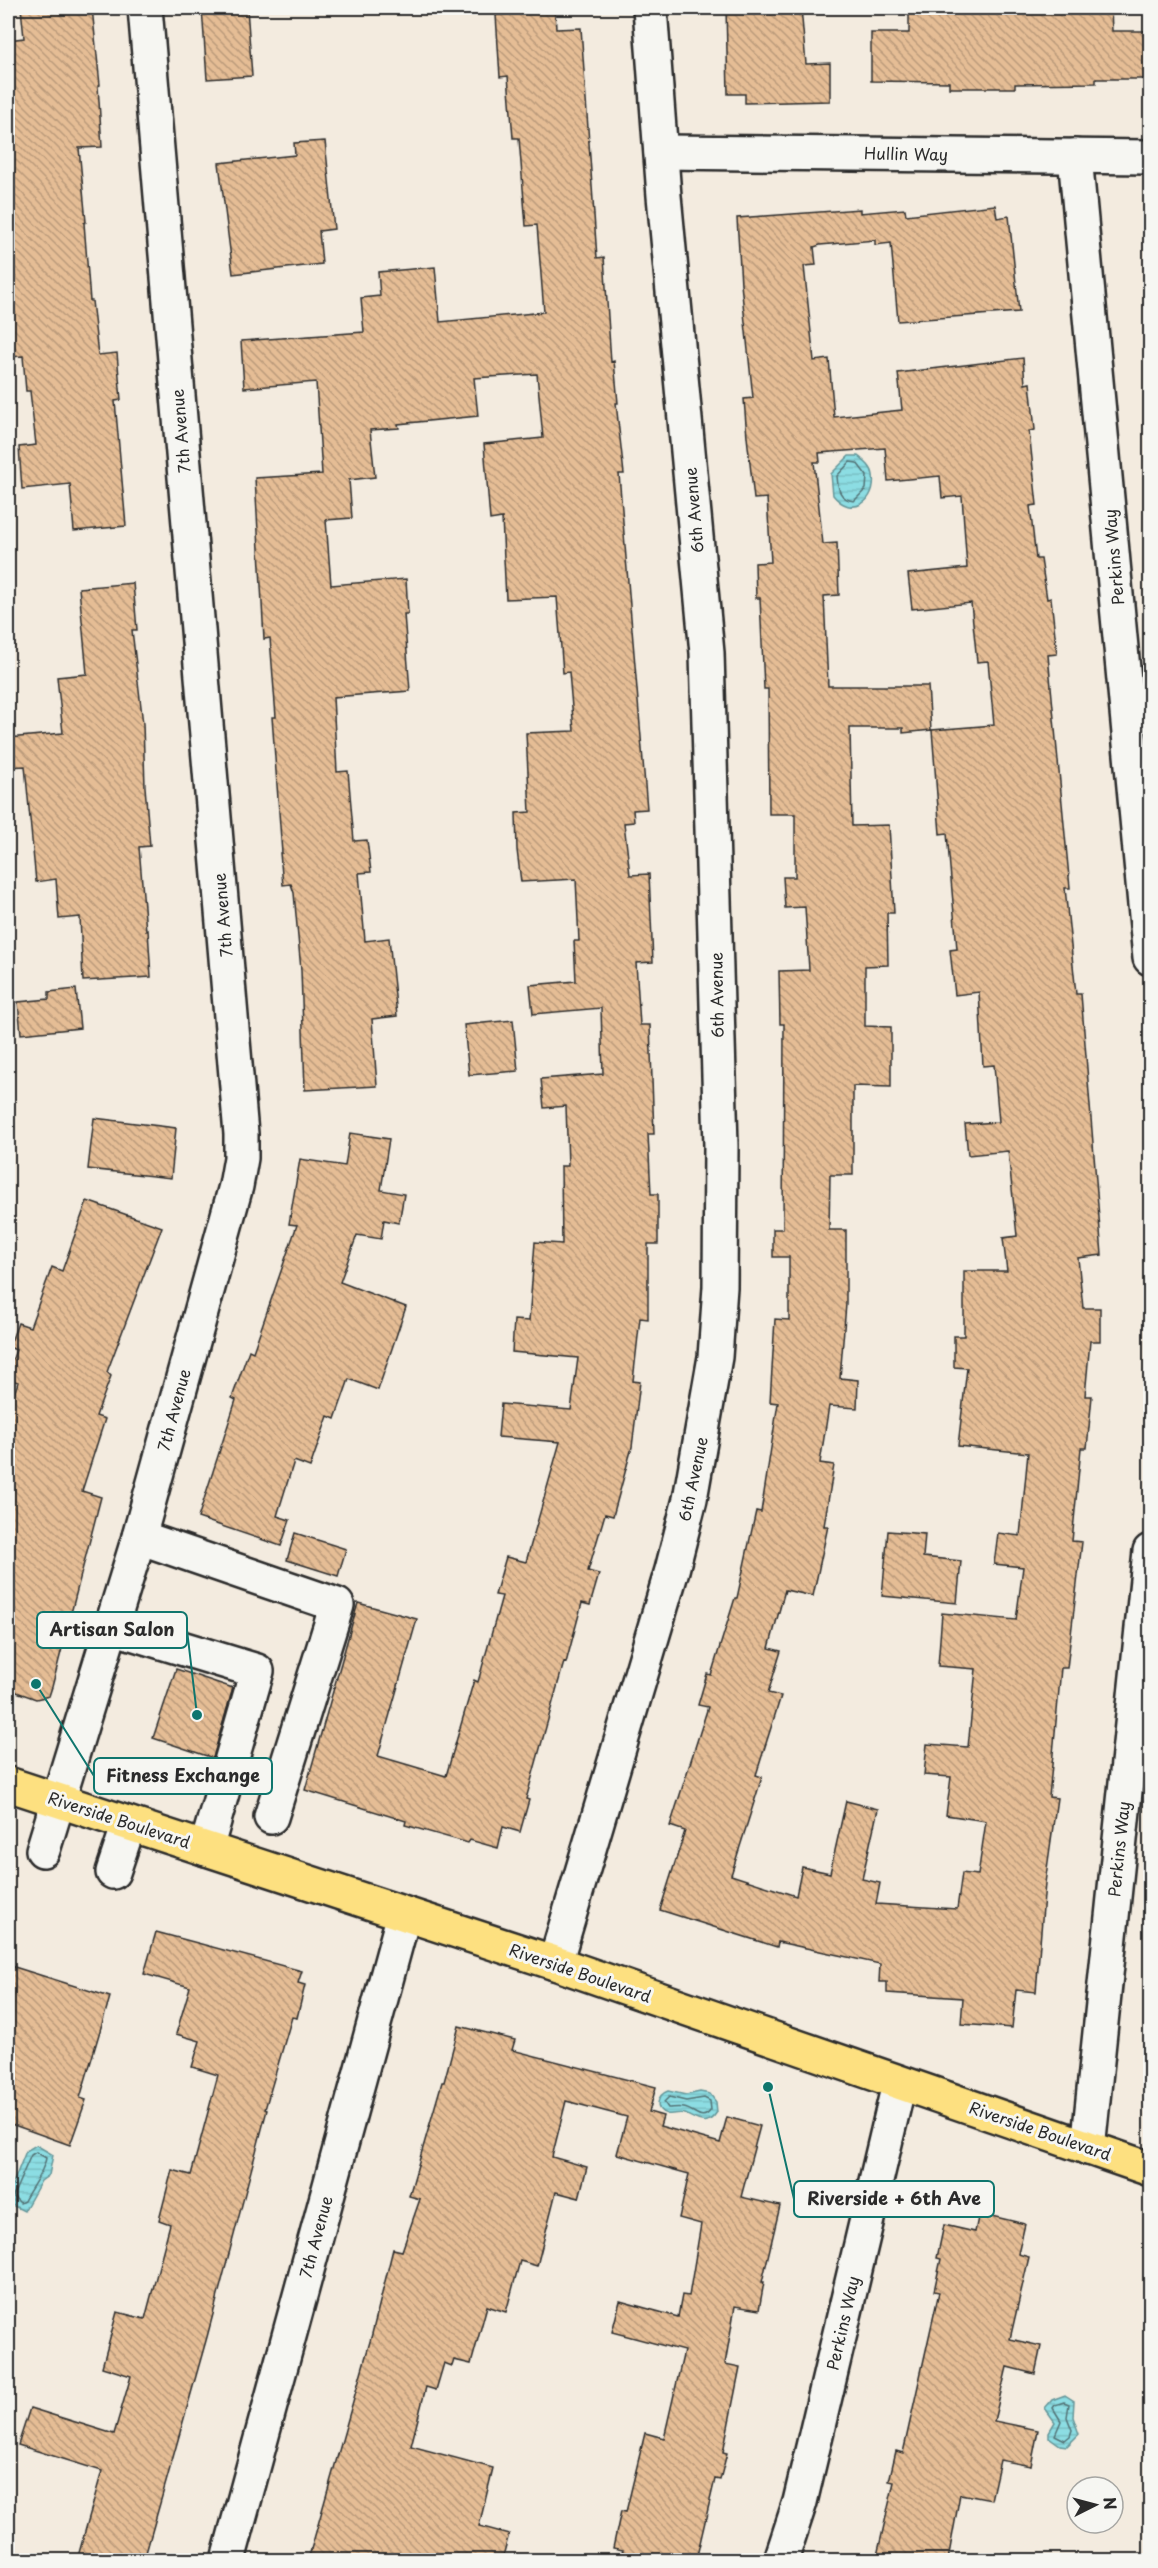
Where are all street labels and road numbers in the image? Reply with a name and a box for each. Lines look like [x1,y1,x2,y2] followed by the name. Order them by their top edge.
[864,140,948,166] street label: Hullin Way
[164,388,196,474] street label: 7th Avenue
[677,466,709,554] street label: 6th Avenue
[1097,508,1129,606] street label: Perkins Way
[206,872,238,958] street label: 7th Avenue
[703,952,729,1038] street label: 6th Avenue
[151,1366,196,1454] street label: 7th Avenue
[671,1434,713,1523] street label: 6th Avenue
[45,1785,194,1854] street label: Riverside Boulevard
[1101,1800,1135,1898] street label: Perkins Way
[506,1936,655,2008] street label: Riverside Boulevard
[966,2094,1115,2166] street label: Riverside Boulevard
[293,2193,338,2281] street label: 7th Avenue
[820,2273,865,2372] street label: Perkins Way

